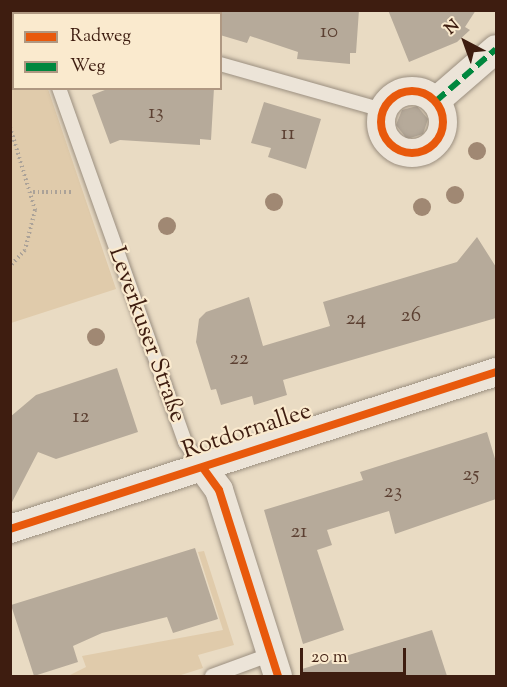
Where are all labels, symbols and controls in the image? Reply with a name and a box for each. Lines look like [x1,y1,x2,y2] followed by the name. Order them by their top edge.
[12,12,222,90] legend
[435,12,495,72] north arrow
[440,15,465,41] text: N
[320,19,338,45] house number: 10
[70,24,131,50] text: Radweg
[70,54,105,80] text: Weg
[148,100,164,126] house number: 13
[281,121,295,147] house number: 11
[101,243,191,427] street label: Leverkuser Straße
[401,303,421,329] house number: 26
[346,306,366,332] house number: 24
[229,346,249,372] house number: 22
[179,398,315,466] street label: Rotdornallee
[73,404,89,430] house number: 12
[462,462,480,488] house number: 25
[384,479,402,505] house number: 23
[291,519,307,545] house number: 21
[303,636,410,674] scale bar
[311,645,348,671] text: 20 m

